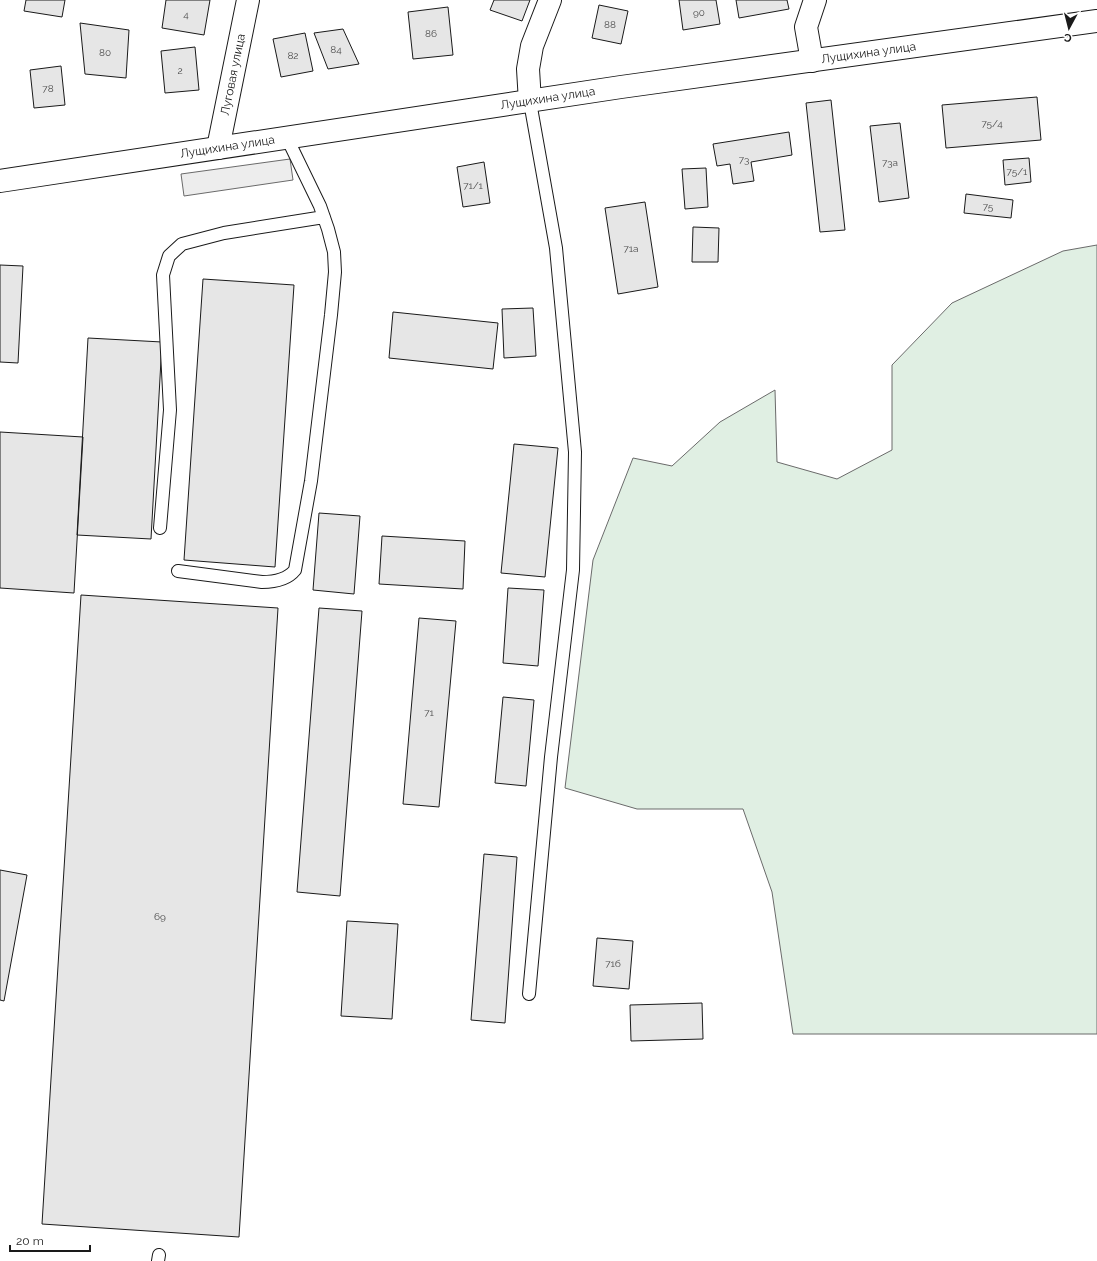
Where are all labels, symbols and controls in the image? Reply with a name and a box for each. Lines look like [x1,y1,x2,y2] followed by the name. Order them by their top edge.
[693,7,705,18] house number: 90
[1049,8,1089,48] north arrow
[183,9,189,20] house number: 4
[604,19,616,30] house number: 88
[425,28,437,39] house number: 86
[1063,30,1072,44] text: С
[218,32,248,117] street label: Луговая улица
[820,39,917,66] street label: Лущихина улица
[330,44,342,55] house number: 84
[99,47,111,58] house number: 80
[287,50,299,61] house number: 82
[177,65,183,76] house number: 2
[42,83,54,94] house number: 78
[499,84,596,112] street label: Лущихина улица
[981,118,1003,129] house number: 75/4
[179,132,276,161] street label: Лущихина улица
[739,154,749,165] house number: 73
[882,157,898,168] house number: 73а
[1007,166,1028,177] house number: 75/1
[463,180,484,191] house number: 71/1
[983,201,994,212] house number: 75
[623,243,639,254] house number: 71а
[424,707,435,718] house number: 71
[154,911,166,922] house number: 69
[605,958,621,969] house number: 71б
[10,1227,90,1253] scale bar
[16,1234,44,1248] text: 20 m

